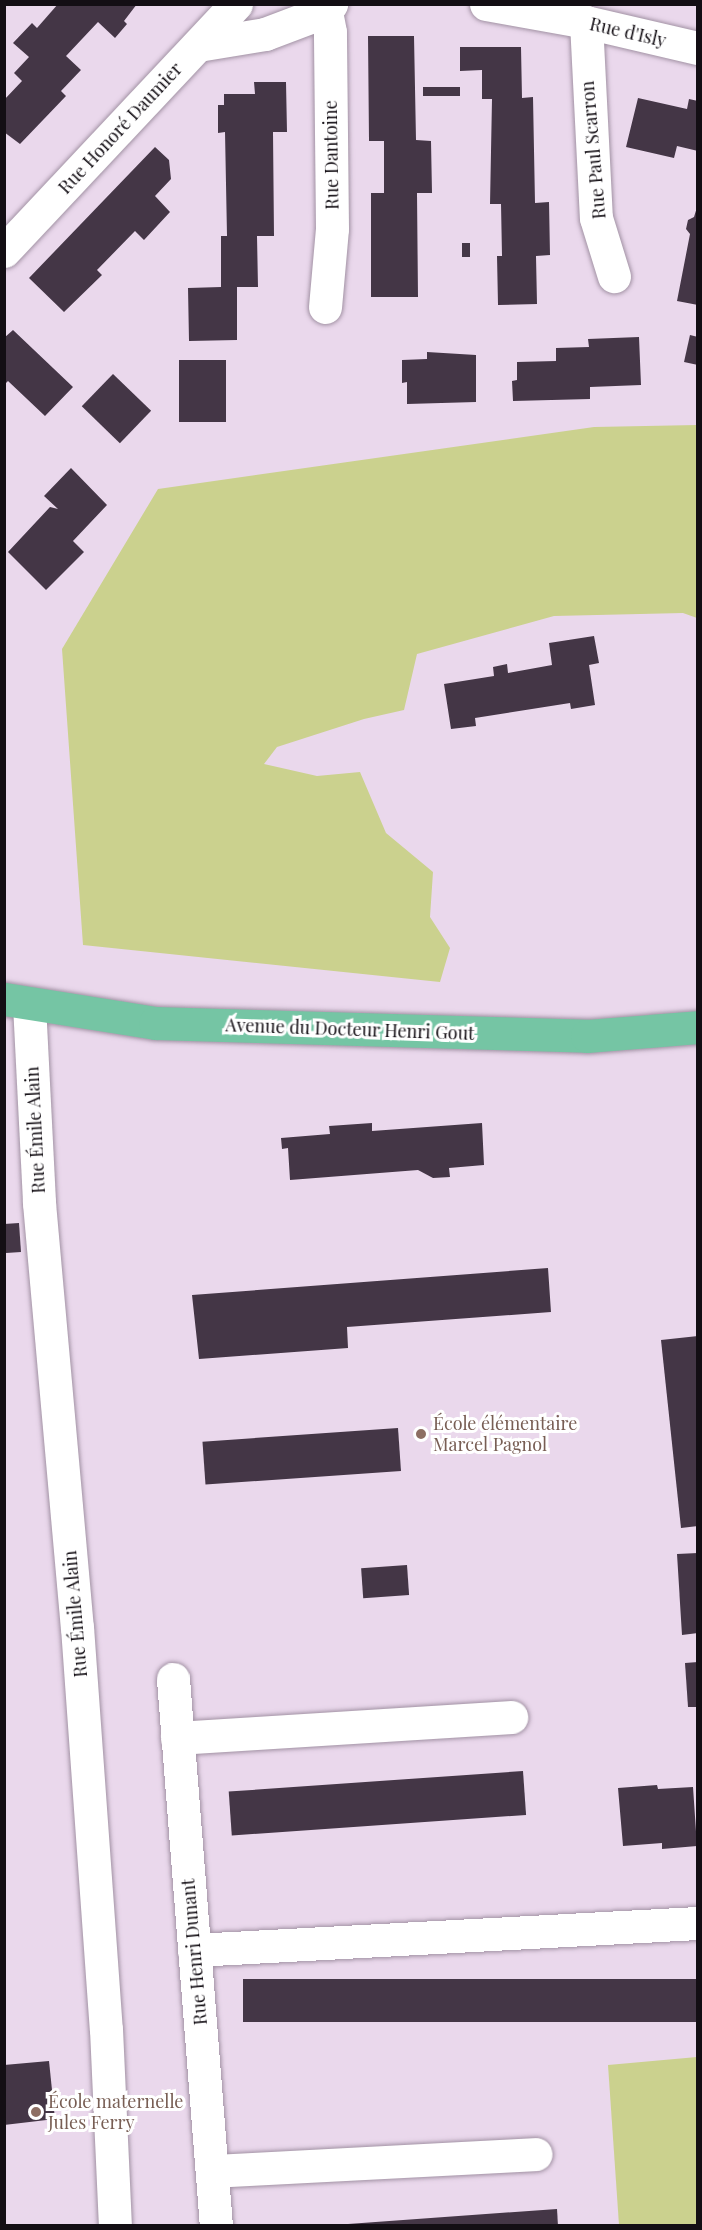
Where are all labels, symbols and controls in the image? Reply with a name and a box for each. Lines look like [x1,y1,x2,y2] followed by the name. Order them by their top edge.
[588,13,668,51] street label: Rue d'Isly
[54,58,186,198] street label: Rue Honoré Daumier
[576,80,610,220] street label: Rue Paul Scarron
[319,100,343,210] street label: Rue Dantoine
[225,1014,475,1044] street label: Avenue du Docteur Henri Gout
[21,1066,49,1194] street label: Rue Émile Alain
[433,1413,577,1456] place label: École élémentaire Marcel Pagnol
[414,1427,428,1441] marker: École élémentaire Marcel Pagnol
[59,1549,91,1679] street label: Rue Émile Alain
[177,1878,211,2026] street label: Rue Henri Dunant
[48,2091,183,2134] place label: École maternelle Jules Ferry
[29,2105,43,2119] marker: École maternelle Jules Ferry

